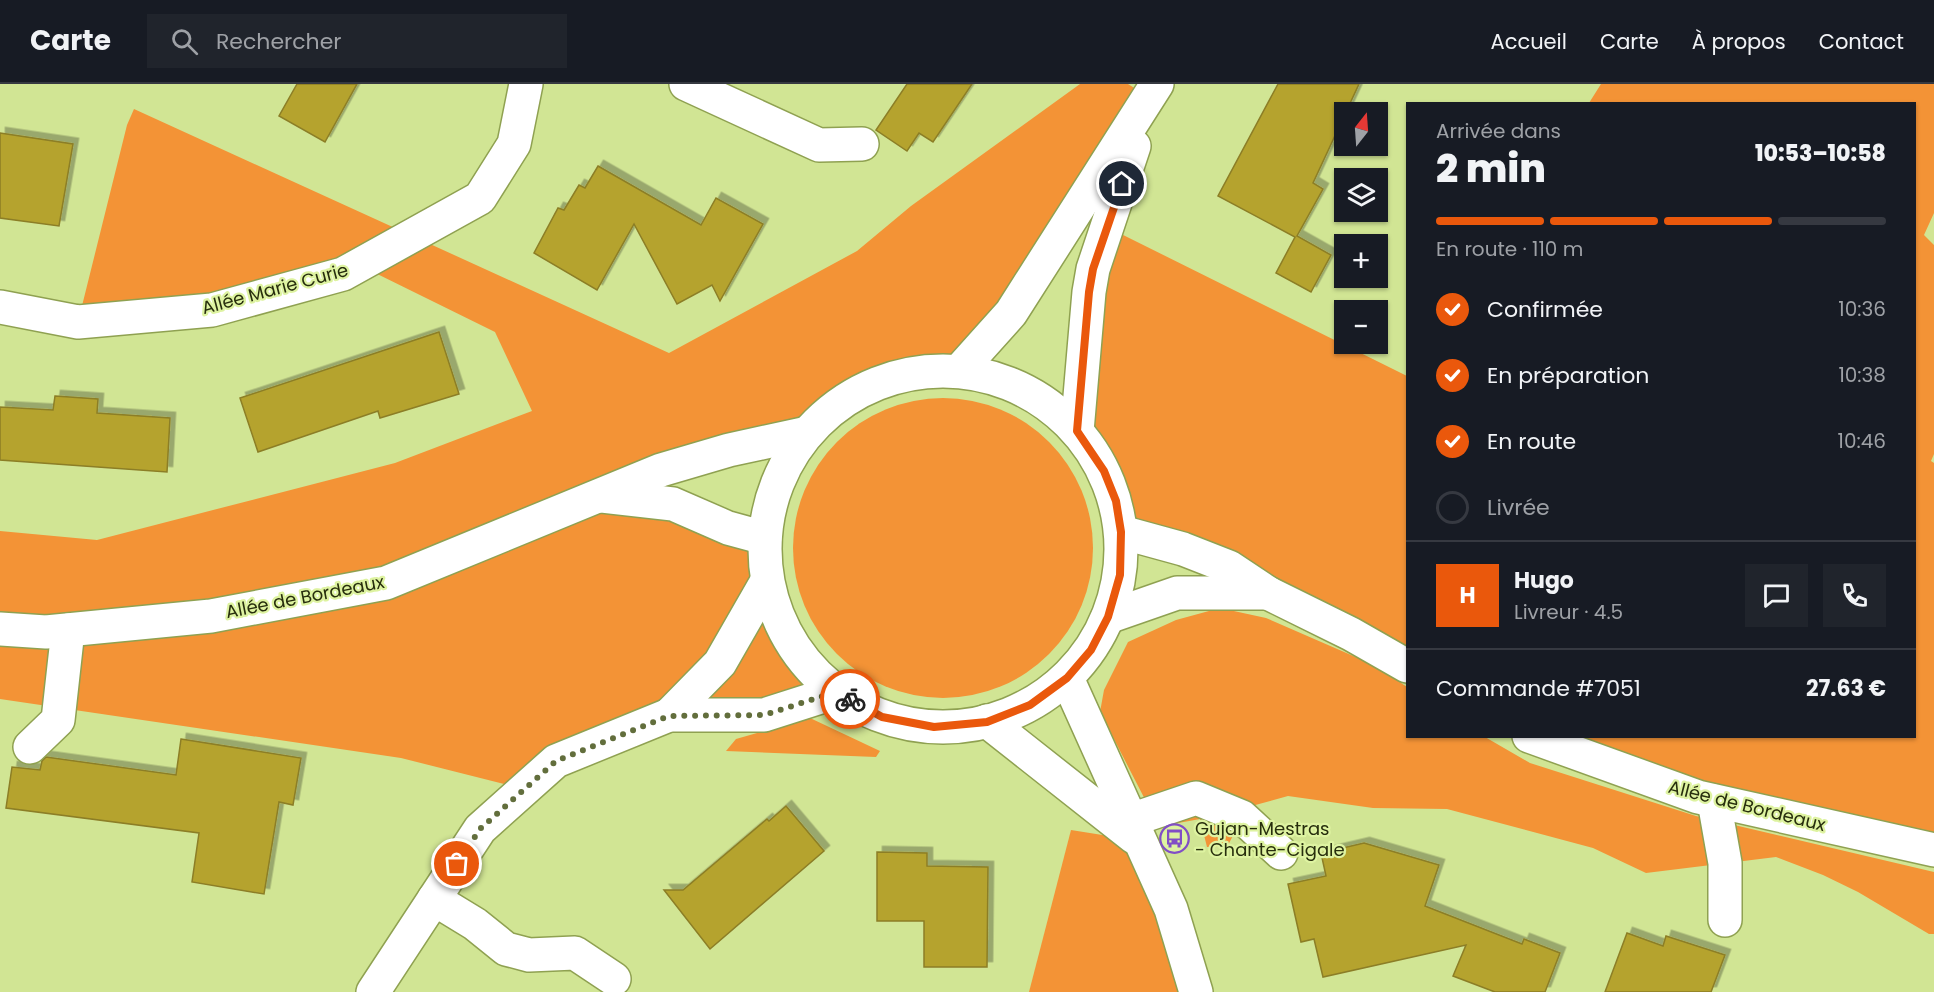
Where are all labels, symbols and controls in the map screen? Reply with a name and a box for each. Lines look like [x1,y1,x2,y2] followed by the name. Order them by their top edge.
[147,14,567,68] search box
[30,21,111,60] text: Carte
[168,25,201,58] icon: search
[216,26,342,57] text: Rechercher
[1490,27,1567,56] text: Accueil
[1600,27,1659,56] text: Carte
[1692,27,1786,56] text: À propos
[1819,27,1904,56] text: Contact
[1334,102,1388,156] north arrow
[1334,102,1388,354] map controls
[1436,117,1561,145] text: Arrivée dans
[1755,138,1886,169] text: 10:53–10:58
[1436,141,1546,196] text: 2 min
[1096,158,1147,209] pin
[1105,167,1138,200] icon: home
[1334,168,1388,222] button: layers
[1334,234,1388,288] button: +
[1436,235,1583,263] text: En route · 110 m
[199,257,351,320] street label: Allée Marie Curie
[1436,293,1469,326] icon: check
[1487,294,1603,325] text: Confirmée
[1838,295,1886,323] text: 10:36
[1334,300,1388,354] button: −
[1436,359,1469,392] icon: check
[1487,360,1649,391] text: En préparation
[1838,361,1886,389] text: 10:38
[1436,425,1469,458] icon: check
[1487,426,1576,457] text: En route
[1838,427,1886,455] text: 10:46
[1487,492,1550,523] text: Livrée
[1745,564,1808,627] button: chat
[1823,564,1886,627] button: phone
[1514,565,1574,596] text: Hugo
[223,569,387,624] street label: Allée de Bordeaux
[1459,580,1476,611] text: H
[1514,598,1623,626] text: Livreur · 4.5
[820,669,880,729] courier
[1436,673,1641,704] text: Commande #7051
[1806,673,1886,704] text: 27.63 €
[834,683,867,716] icon: bike
[1666,774,1829,837] street label: Allée de Bordeaux
[1195,816,1345,862] place label: Gujan-Mestras - Chante-Cigale
[1158,823,1190,855] bus stop icon: Gujan-Mestras - Chante-Cigale
[431,838,482,889] pin
[440,847,473,880] icon: bag

